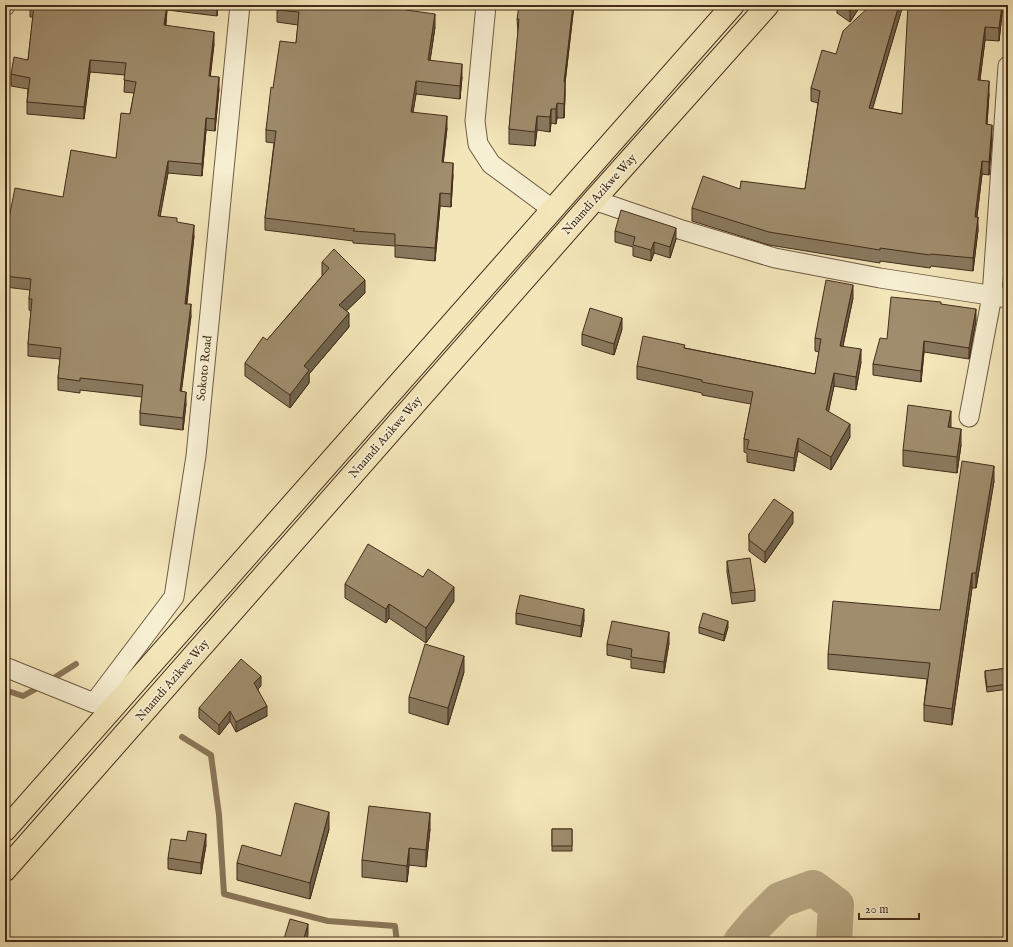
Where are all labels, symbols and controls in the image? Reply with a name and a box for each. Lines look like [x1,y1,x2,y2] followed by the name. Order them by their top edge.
[559,151,640,238] street label: Nnamdi Azikwe Way
[194,334,215,401] street label: Sokoto Road
[346,393,425,481] street label: Nnamdi Azikwe Way
[133,636,212,724] street label: Nnamdi Azikwe Way
[859,895,919,921] scale bar
[865,902,888,917] text: 20 m

